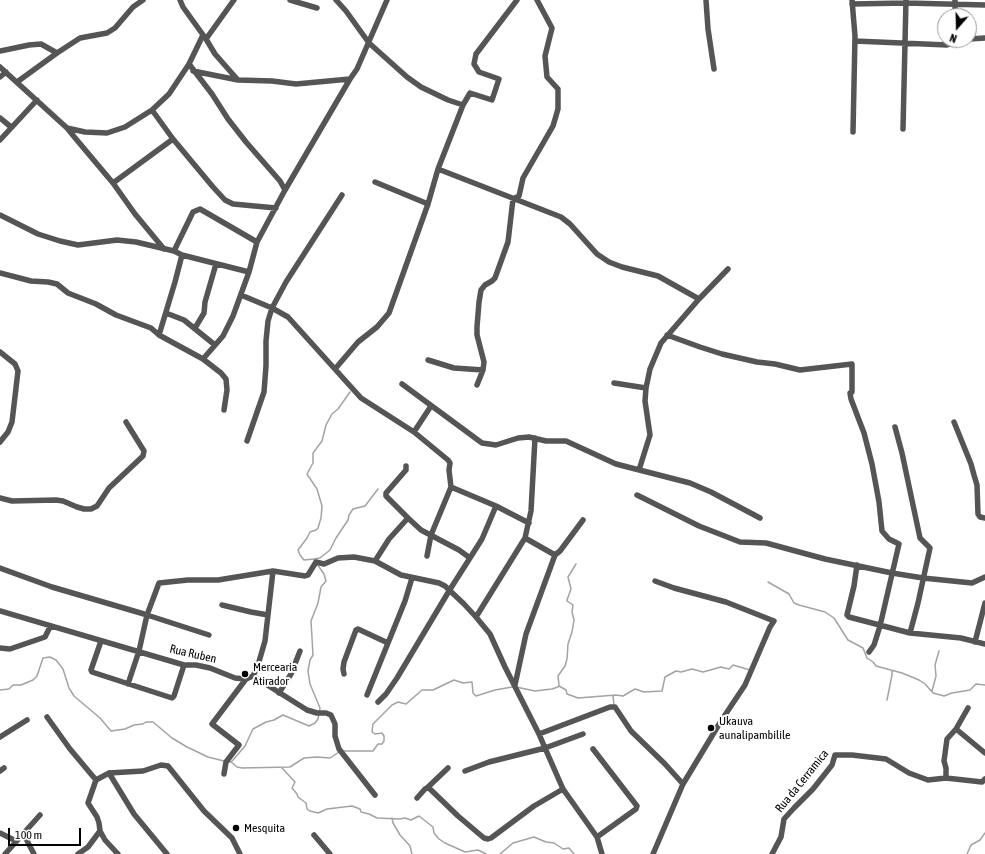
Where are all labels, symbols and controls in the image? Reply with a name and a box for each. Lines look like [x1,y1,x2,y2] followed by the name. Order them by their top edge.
[937,8,977,48] north arrow
[948,32,958,45] text: N
[168,642,218,666] street label: Rua Ruben
[253,660,297,688] place label: Mercearia Atirador
[240,669,250,679] marker: Mercearia Atirador
[719,714,791,742] place label: Ukauva aunalipambilile
[706,723,716,733] marker: Ukauva aunalipambilile
[772,747,832,815] street label: Rua da Cerramica
[10,820,83,846] scale bar
[244,821,285,835] place label: Mesquita
[231,823,241,833] marker: Mesquita
[15,828,42,842] text: 100 m

